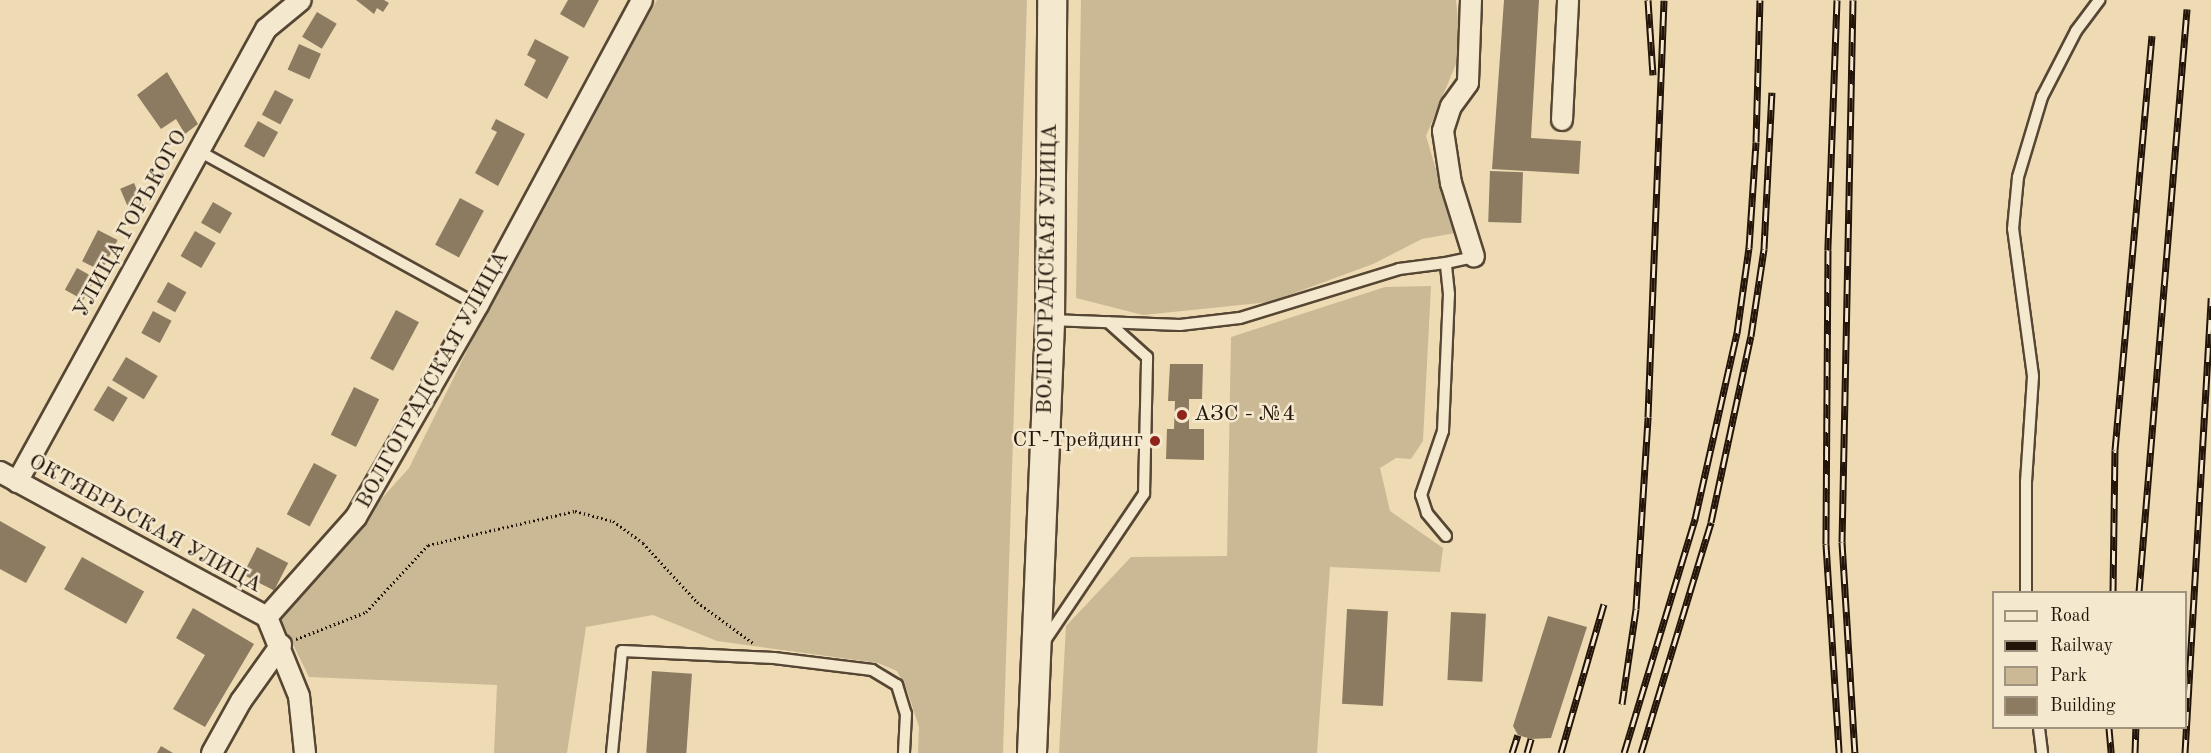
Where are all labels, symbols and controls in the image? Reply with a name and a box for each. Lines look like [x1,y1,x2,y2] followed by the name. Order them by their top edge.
[1032,123,1064,415] street label: ВОЛГОГРАДСКАЯ УЛИЦА
[68,125,194,323] street label: УЛИЦА ГОРЬКОГО
[351,246,515,514] street label: ВОЛГОГРАДСКАЯ УЛИЦА
[1194,402,1295,428] place label: АЗС - №4
[1175,408,1189,422] marker: АЗС - №4
[1012,428,1143,454] place label: СГ-Трейдинг
[1148,434,1162,448] marker: СГ-Трейдинг
[24,449,266,599] street label: ОКТЯБРЬСКАЯ УЛИЦА
[1992,591,2187,729] legend
[2050,607,2090,625] text: Road
[2050,637,2113,655] text: Railway
[2050,667,2087,685] text: Park
[2050,697,2115,715] text: Building

